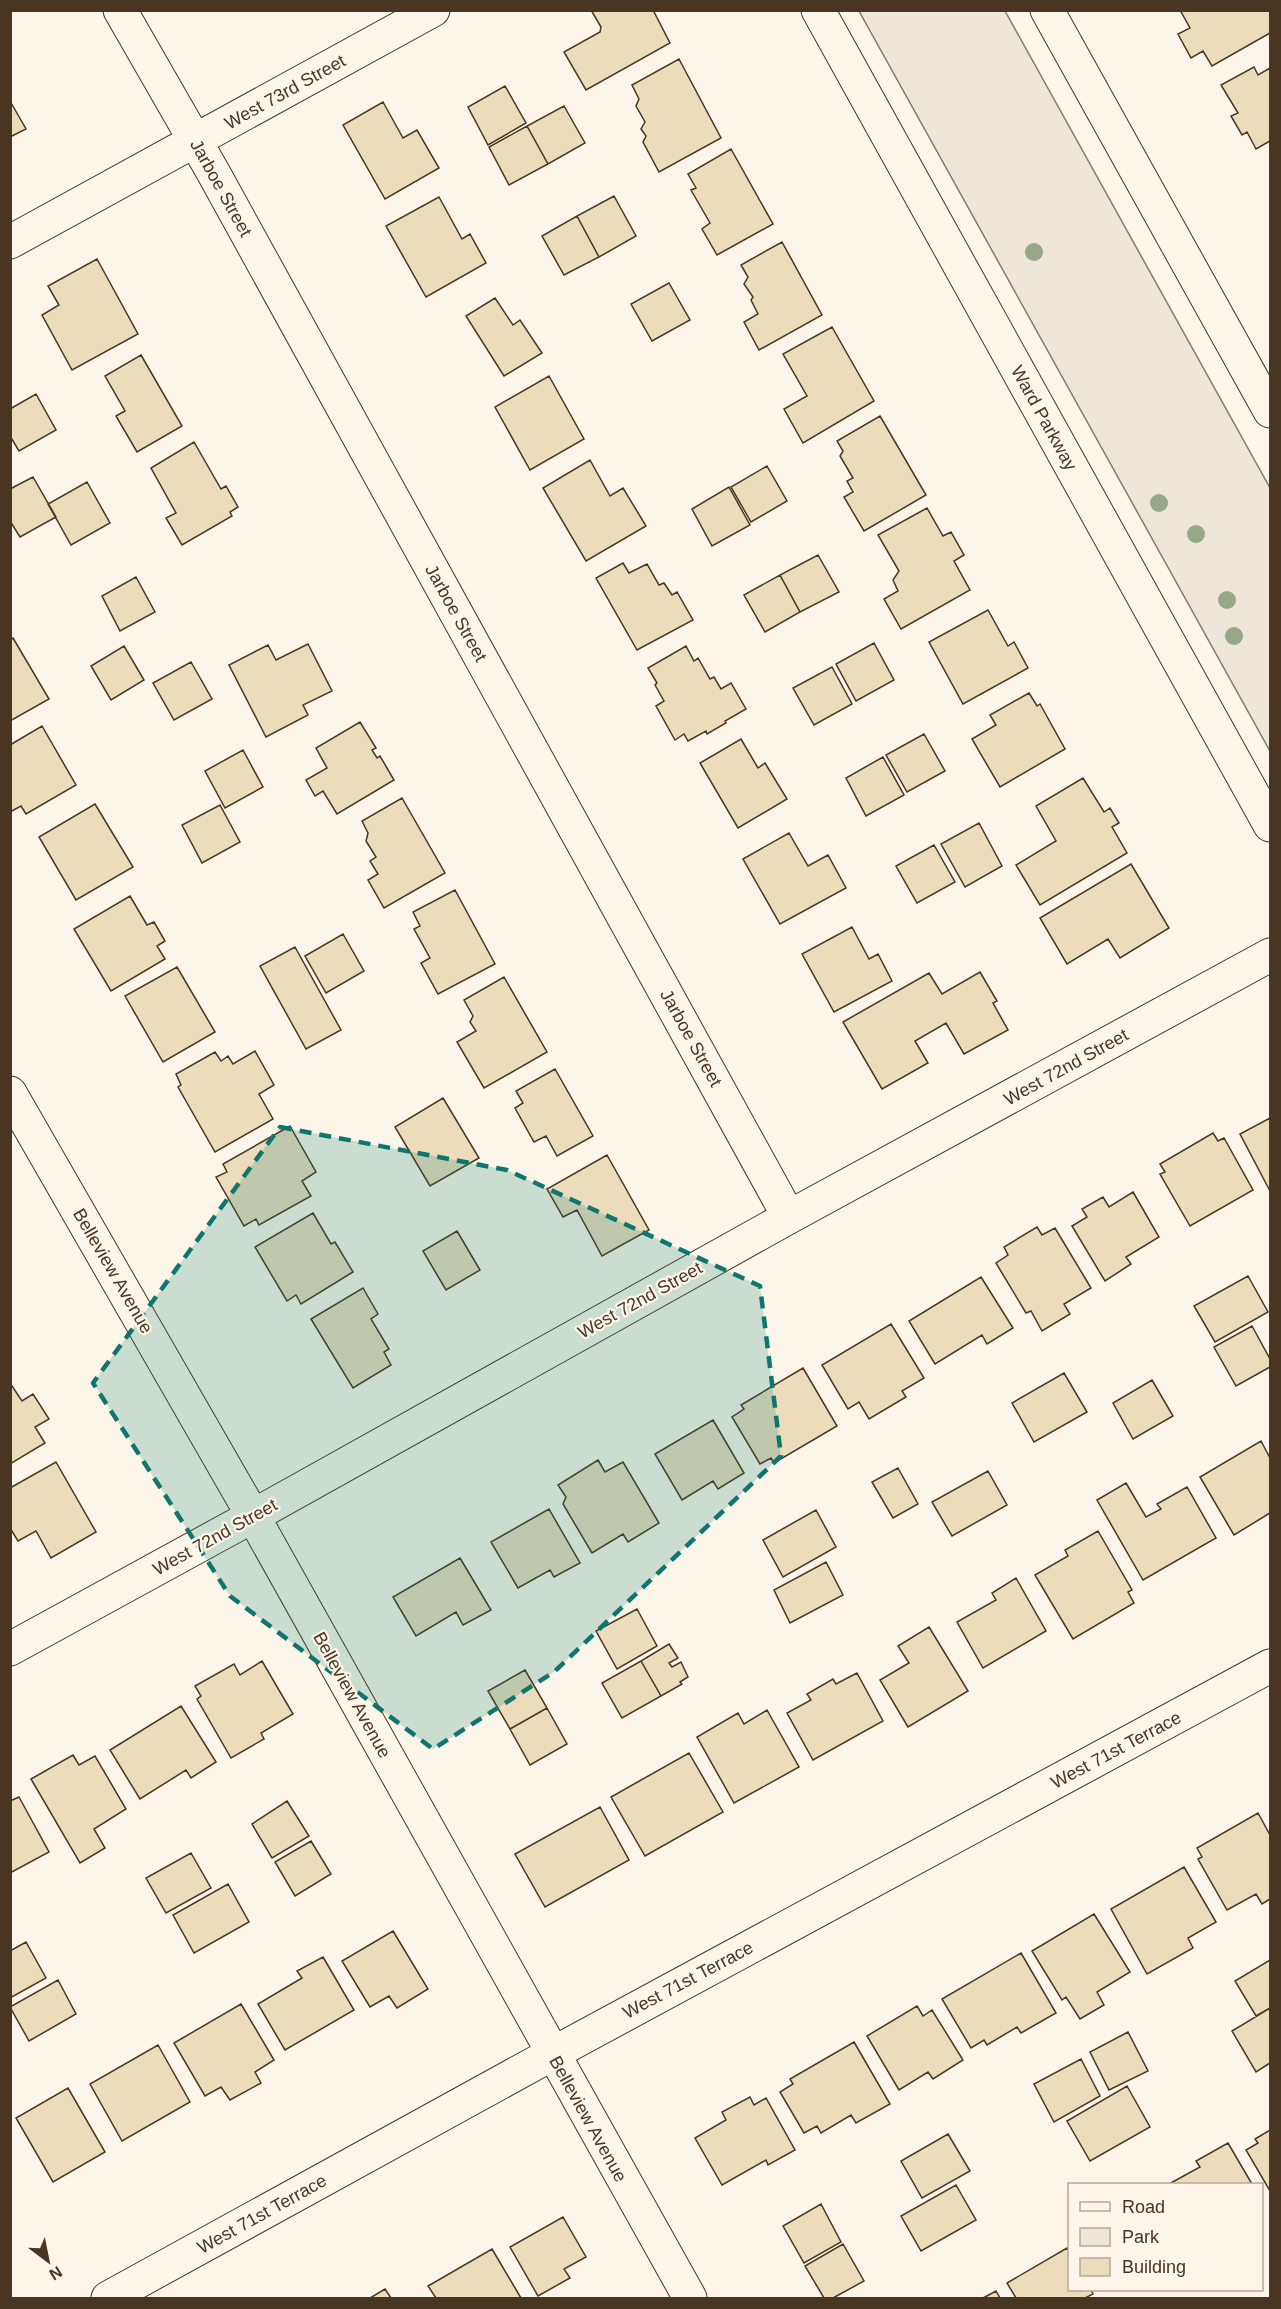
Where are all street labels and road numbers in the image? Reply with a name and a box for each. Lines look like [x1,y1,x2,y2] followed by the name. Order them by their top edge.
[221,51,349,133] street label: West 73rd Street
[186,136,256,240] street label: Jarboe Street
[1007,362,1081,474] street label: Ward Parkway
[421,561,491,665] street label: Jarboe Street
[656,986,726,1090] street label: Jarboe Street
[1000,1025,1132,1109] street label: West 72nd Street
[69,1205,157,1337] street label: Belleview Avenue
[574,1258,706,1342] street label: West 72nd Street
[149,1495,281,1579] street label: West 72nd Street
[309,1629,395,1761] street label: Belleview Avenue
[1048,1707,1184,1793] street label: West 71st Terrace
[620,1937,756,2023] street label: West 71st Terrace
[545,2053,631,2185] street label: Belleview Avenue
[194,2170,330,2258] street label: West 71st Terrace

